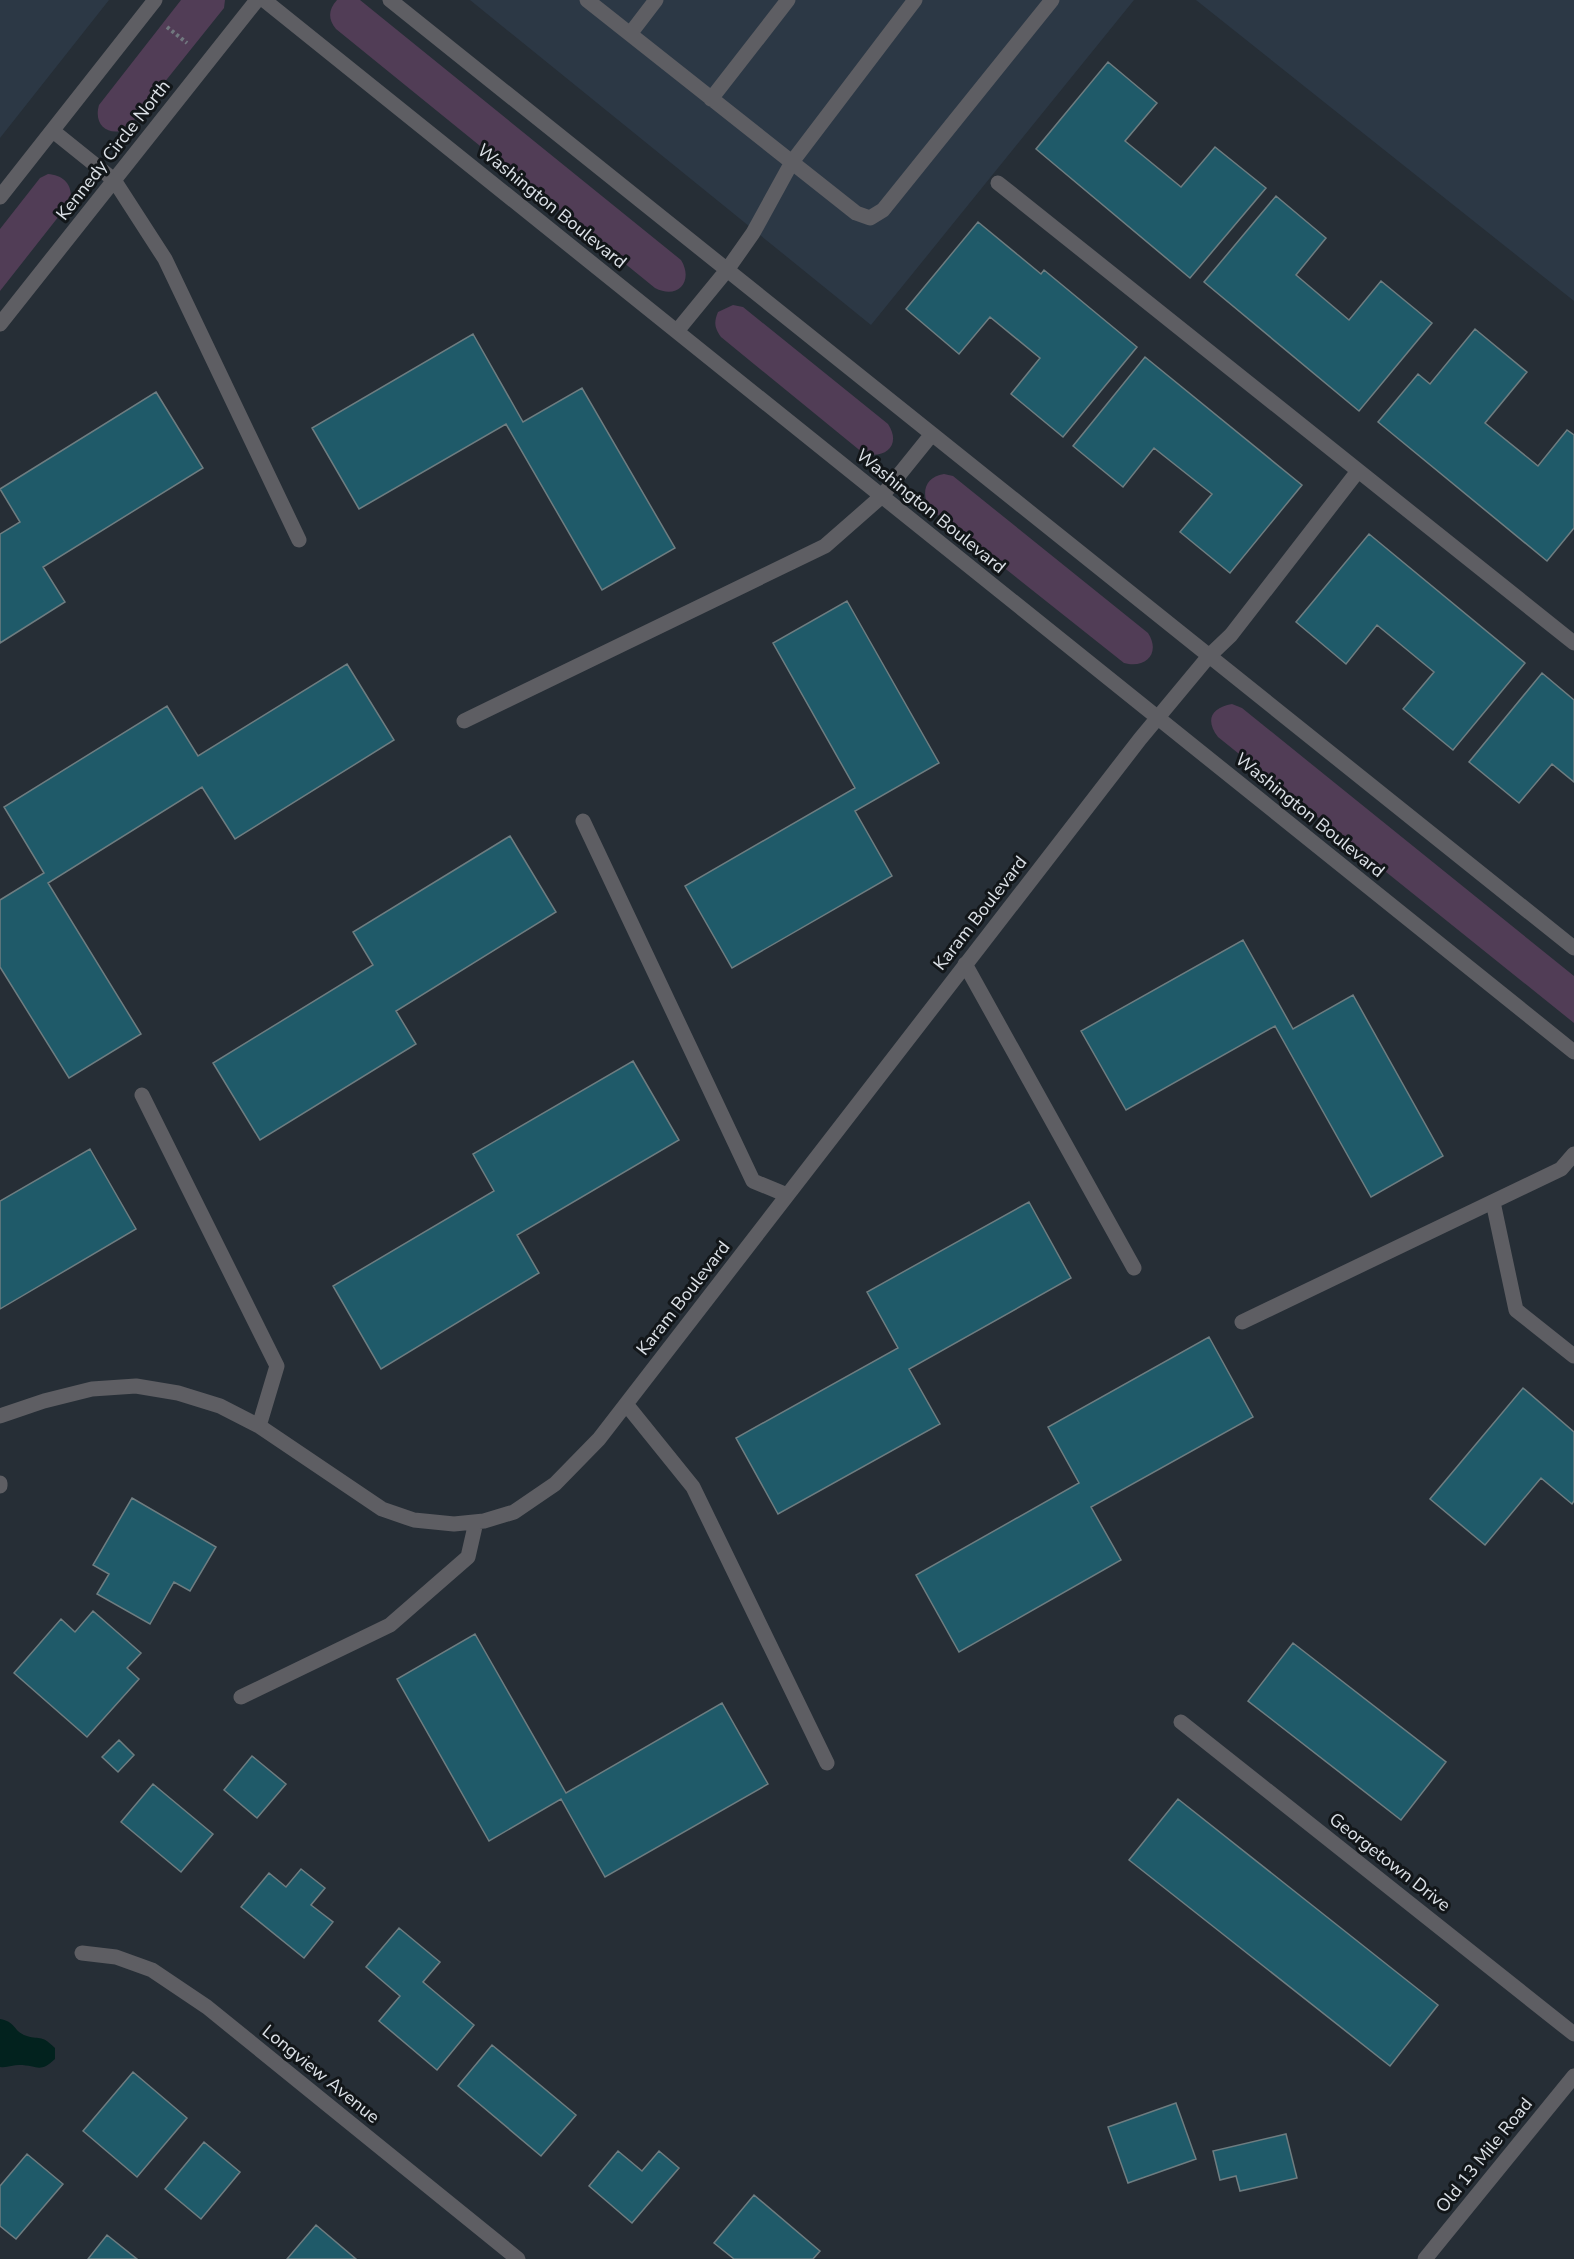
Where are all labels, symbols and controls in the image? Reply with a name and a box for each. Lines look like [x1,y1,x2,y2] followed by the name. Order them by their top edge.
[51,75,175,225] street label: Kennedy Circle North
[472,138,632,274] street label: Washington Boulevard
[851,443,1011,579] street label: Washington Boulevard
[1230,747,1390,883] street label: Washington Boulevard
[928,851,1032,975] street label: Karam Boulevard
[631,1236,735,1360] street label: Karam Boulevard
[1324,1807,1456,1917] street label: Georgetown Drive
[257,2019,385,2129] street label: Longview Avenue
[1430,2093,1538,2217] street label: Old 13 Mile Road

